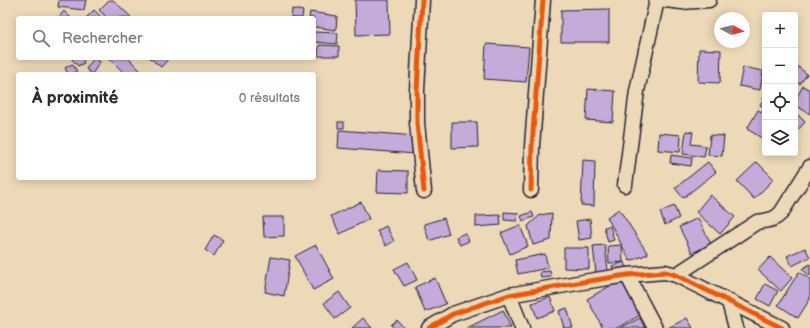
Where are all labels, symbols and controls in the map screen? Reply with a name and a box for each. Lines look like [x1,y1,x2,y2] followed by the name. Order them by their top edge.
[714,12,750,48] north arrow
[762,12,798,156] map controls
[762,12,798,48] button: +
[16,16,316,60] search box
[30,27,52,49] icon: search
[62,29,142,48] text: Rechercher
[762,48,798,84] button: −
[762,84,798,120] button: locate
[32,88,118,108] text: À proximité
[239,90,300,106] text: 0 résultats
[762,120,798,156] button: layers

